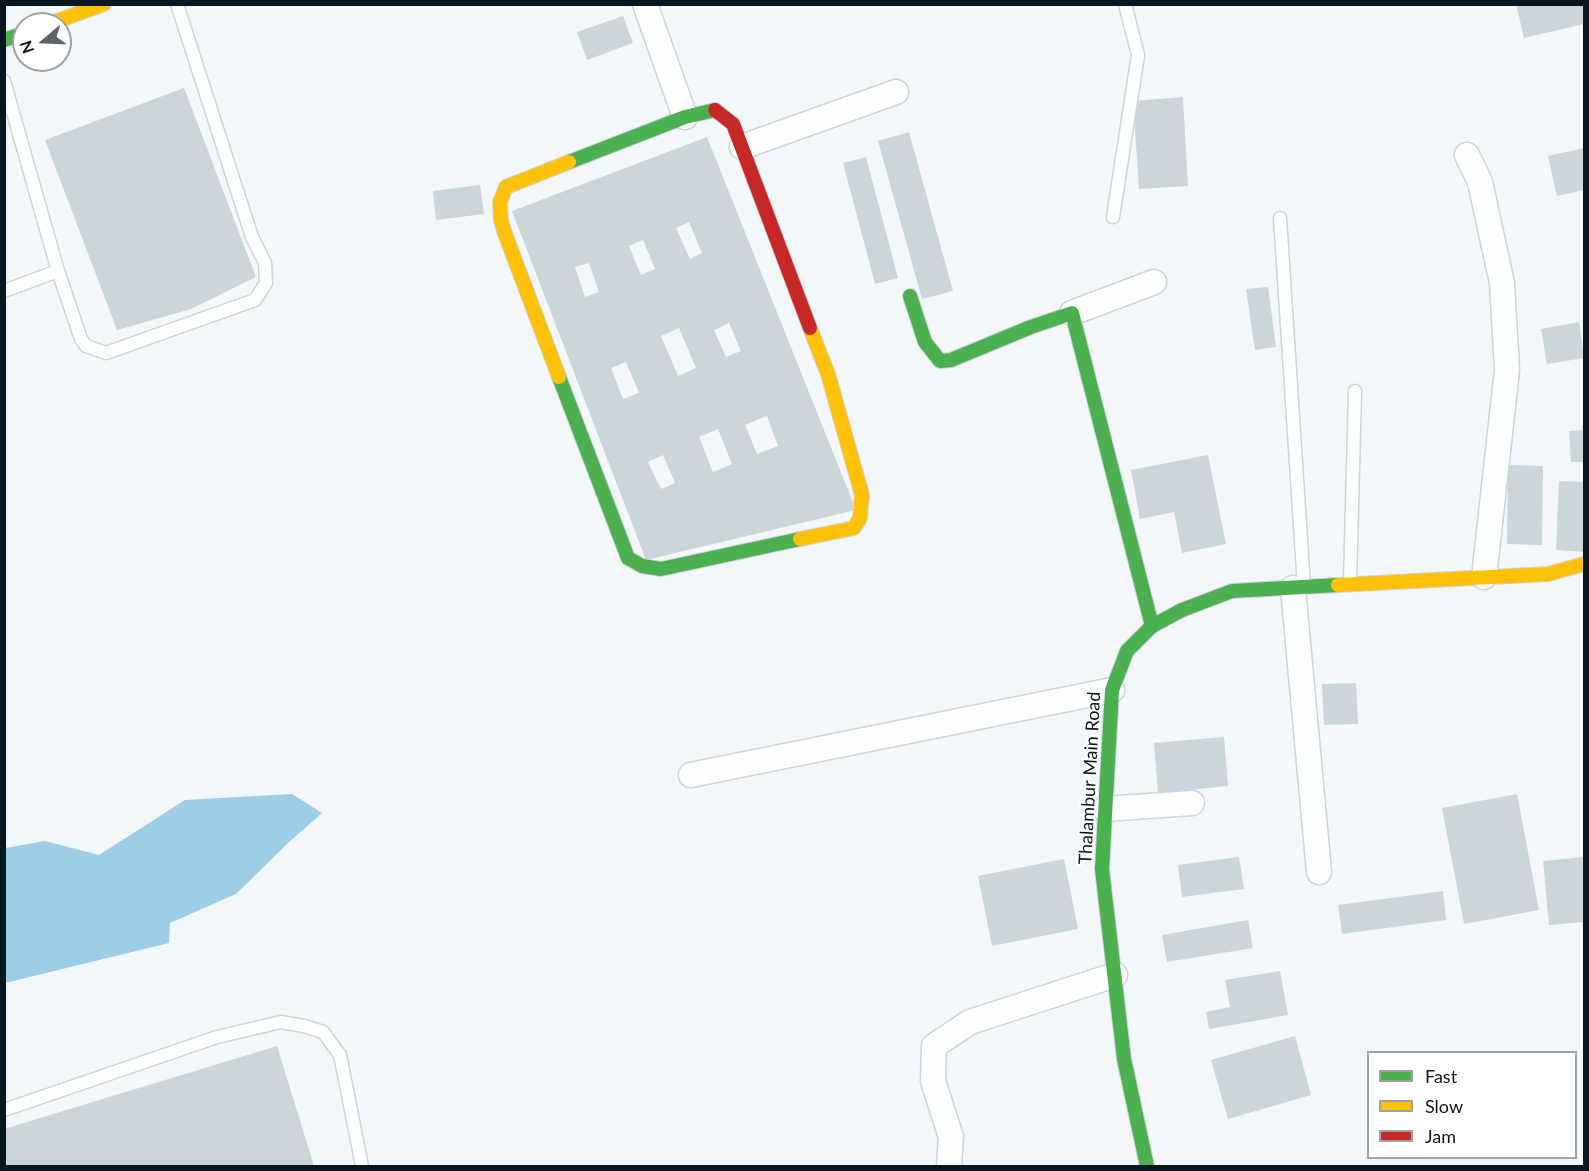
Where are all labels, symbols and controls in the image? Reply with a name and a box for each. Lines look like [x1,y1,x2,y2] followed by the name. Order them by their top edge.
[12,12,72,72] north arrow
[15,38,37,56] text: N
[1075,691,1105,865] street label: Thalambur Main Road
[1367,1051,1577,1159] legend
[1425,1065,1457,1087] text: Fast
[1425,1095,1463,1117] text: Slow
[1425,1125,1456,1147] text: Jam

